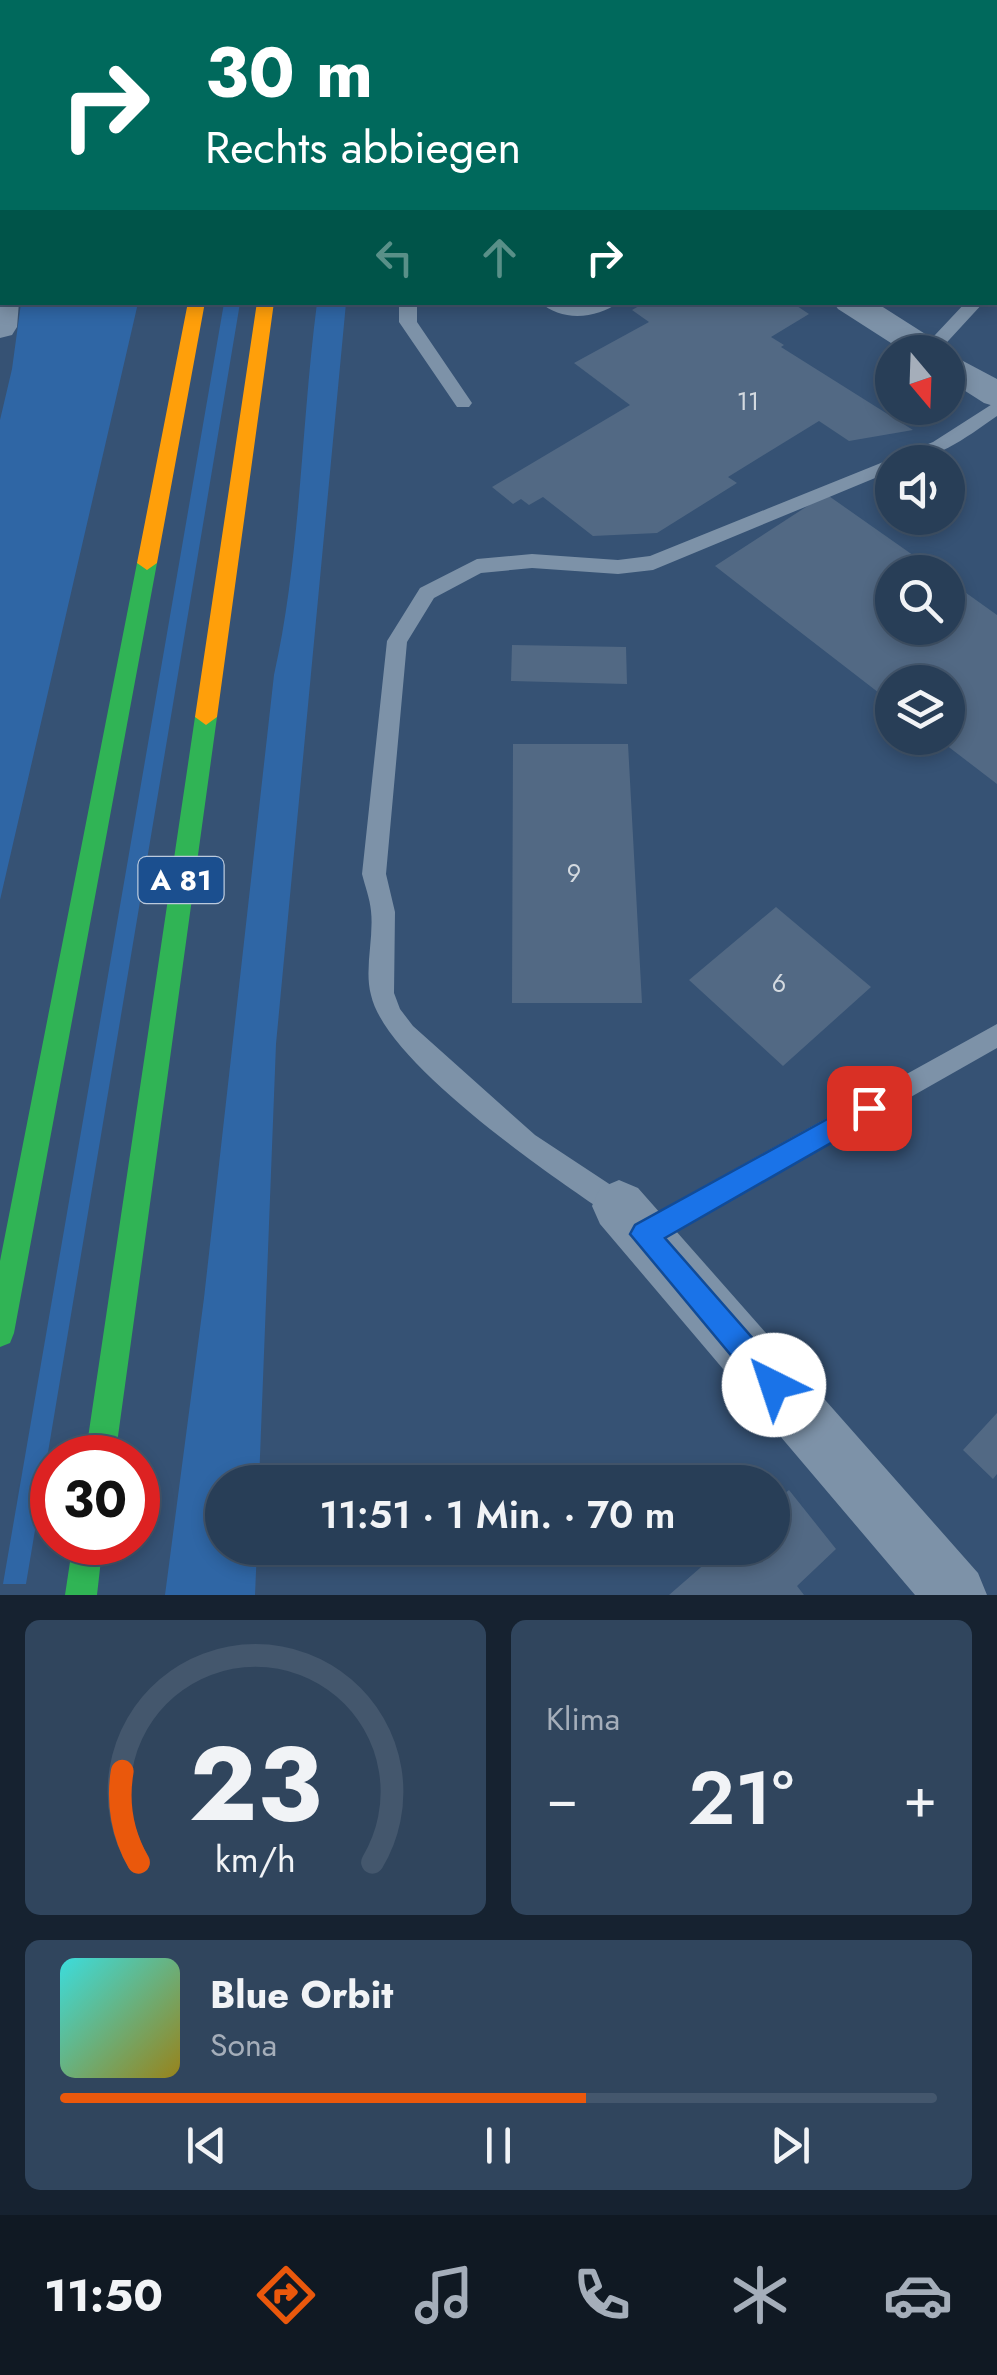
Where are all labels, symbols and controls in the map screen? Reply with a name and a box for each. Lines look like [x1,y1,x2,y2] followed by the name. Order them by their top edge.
[205,22,373,123] text: 30 m
[40,40,170,170] icon: right
[205,115,521,180] text: Rechts abbiegen
[367,230,422,285] icon: left
[472,230,527,285] icon: ahead
[577,230,632,285] icon: right
[875,335,965,425] north arrow
[875,335,965,755] map controls
[737,383,759,419] house number: 11
[875,445,965,535] button: sound
[875,555,965,645] button: search
[875,665,965,755] button: layers
[567,855,581,891] house number: 9
[138,857,224,903] road number: A 81
[772,965,786,1001] house number: 6
[827,1066,912,1151] pin
[842,1081,897,1136] icon: arrive
[722,1333,826,1437] position arrow
[30,1435,160,1565] speed limit sign: 30
[319,1487,676,1542] text: 11:51 · 1 Min. · 70 m
[546,1696,620,1742] text: Klima
[189,1709,322,1859] text: 23
[688,1744,794,1852] text: 21°
[546,1758,578,1838] text: −
[903,1758,937,1838] text: +
[215,1834,296,1885] text: km/h
[210,1967,393,2022] text: Blue Orbit
[210,2022,277,2068] text: Sona
[179,2118,234,2173] icon: previous
[471,2118,526,2173] icon: pause
[763,2118,818,2173] icon: next
[251,2260,321,2330] icon: directions
[409,2260,479,2330] icon: music
[567,2260,637,2330] icon: phone
[725,2260,795,2330] icon: climate
[883,2260,953,2330] icon: car
[44,2263,163,2328] text: 11:50

